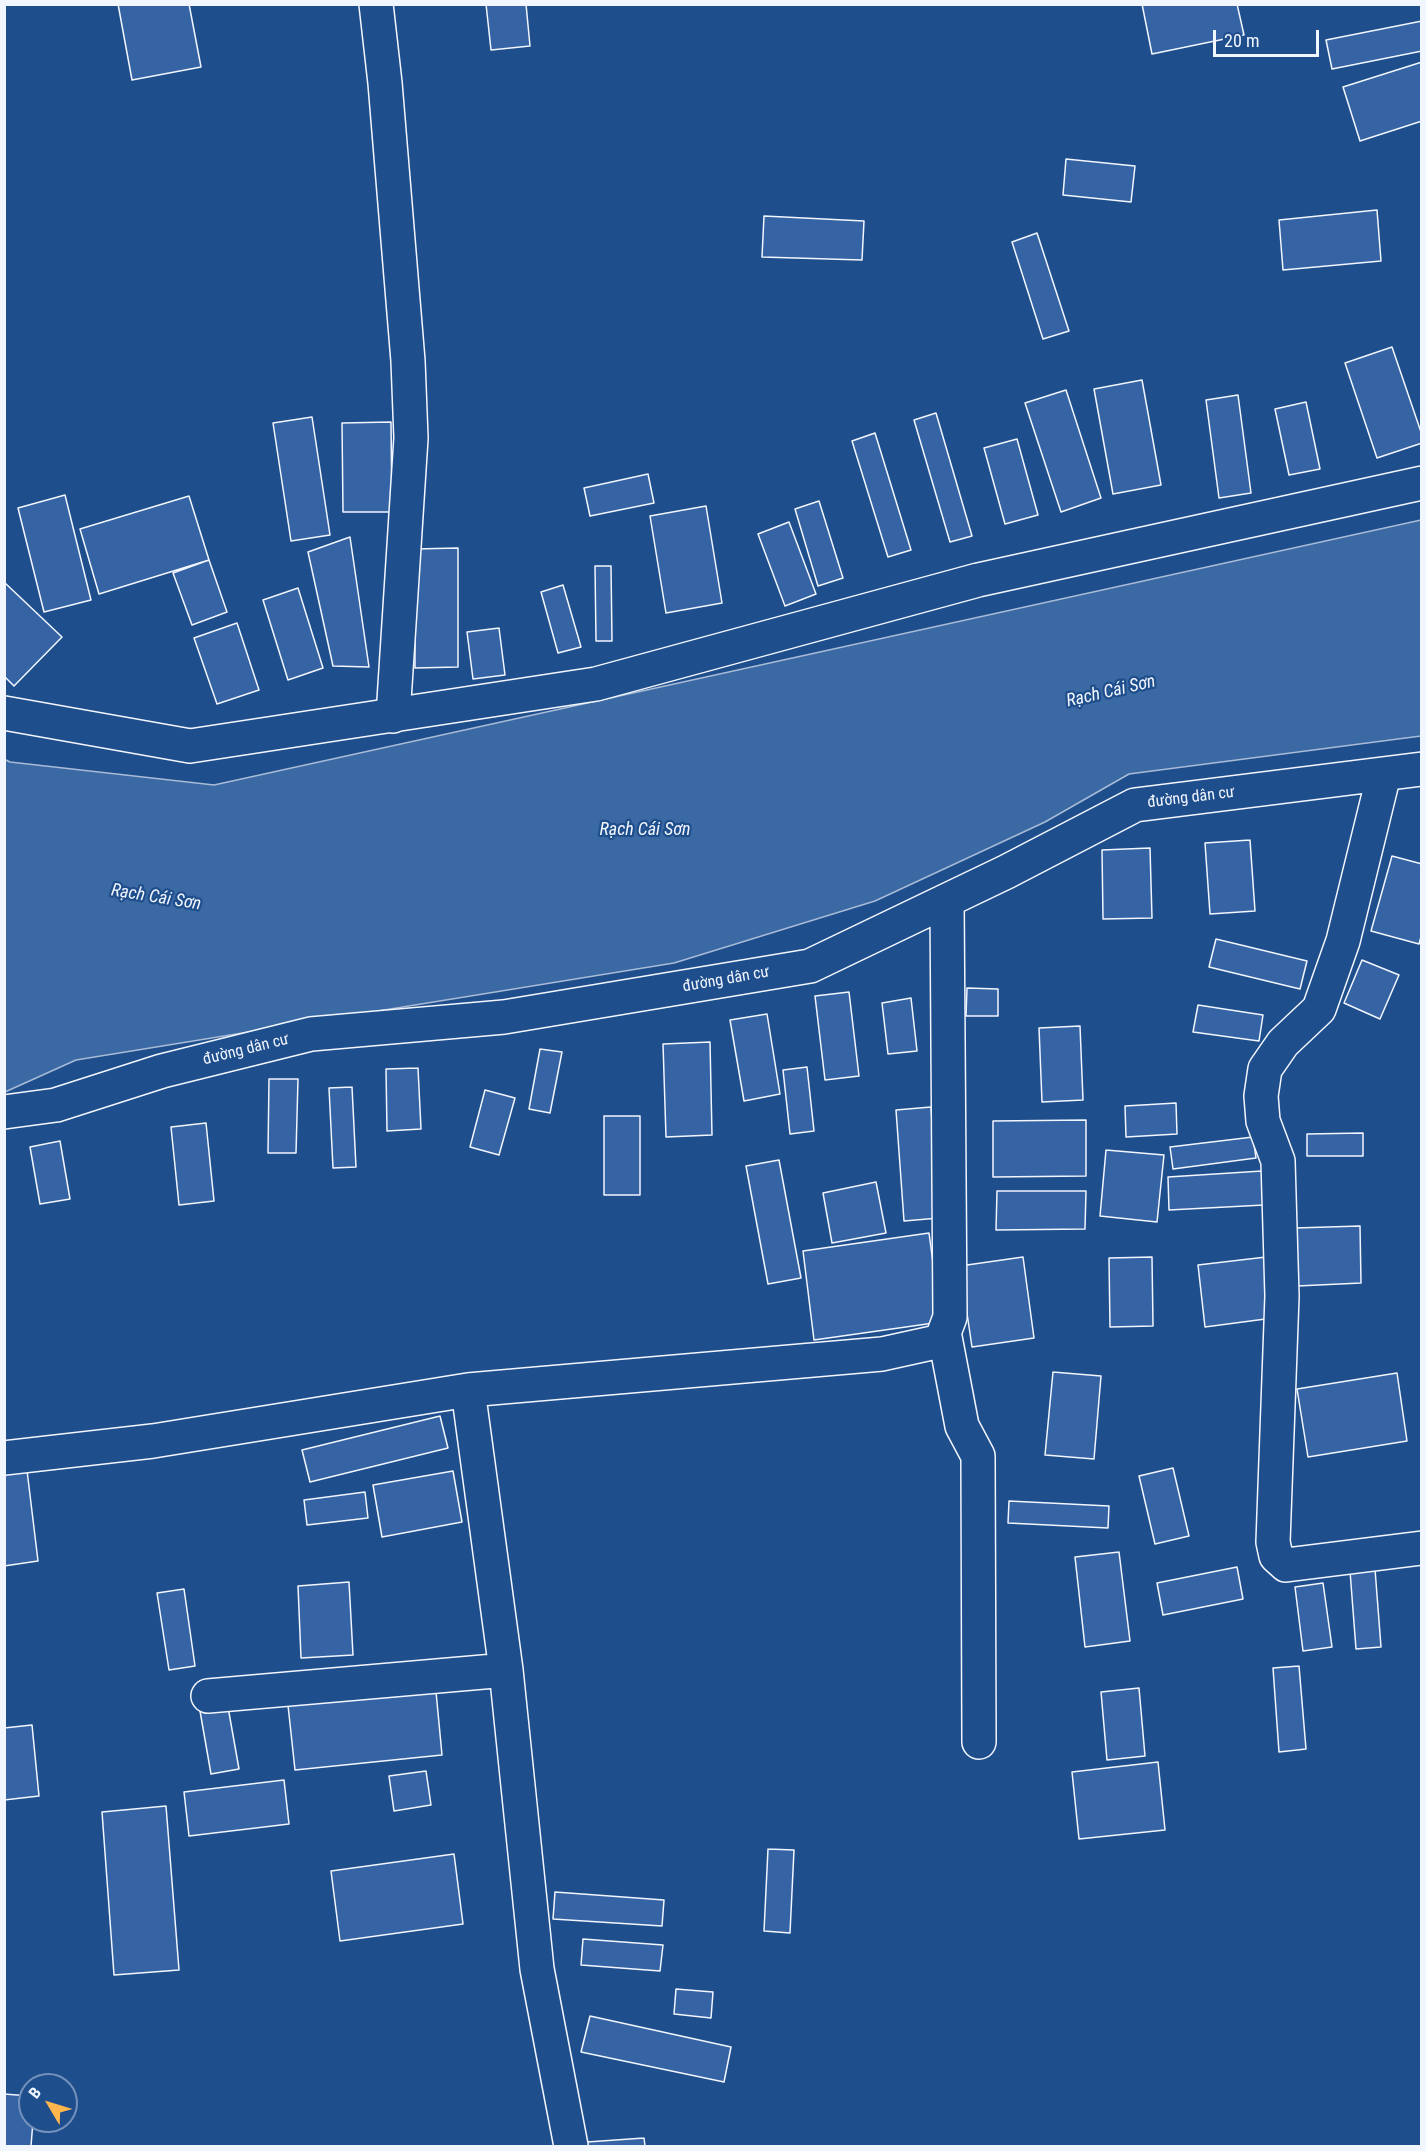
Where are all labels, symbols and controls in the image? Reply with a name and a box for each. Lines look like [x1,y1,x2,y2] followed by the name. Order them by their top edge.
[1216,18,1322,56] scale bar
[1224,30,1259,51] text: 20 m
[1064,671,1158,713] water label: Rạch Cái Sơn
[1146,783,1236,813] street label: đường dân cư
[600,819,690,841] water label: Rạch Cái Sơn
[109,880,203,916] water label: Rạch Cái Sơn
[681,963,771,997] street label: đường dân cư
[201,1030,291,1070] street label: đường dân cư
[18,2073,78,2133] north arrow
[25,2083,45,2102] text: B

